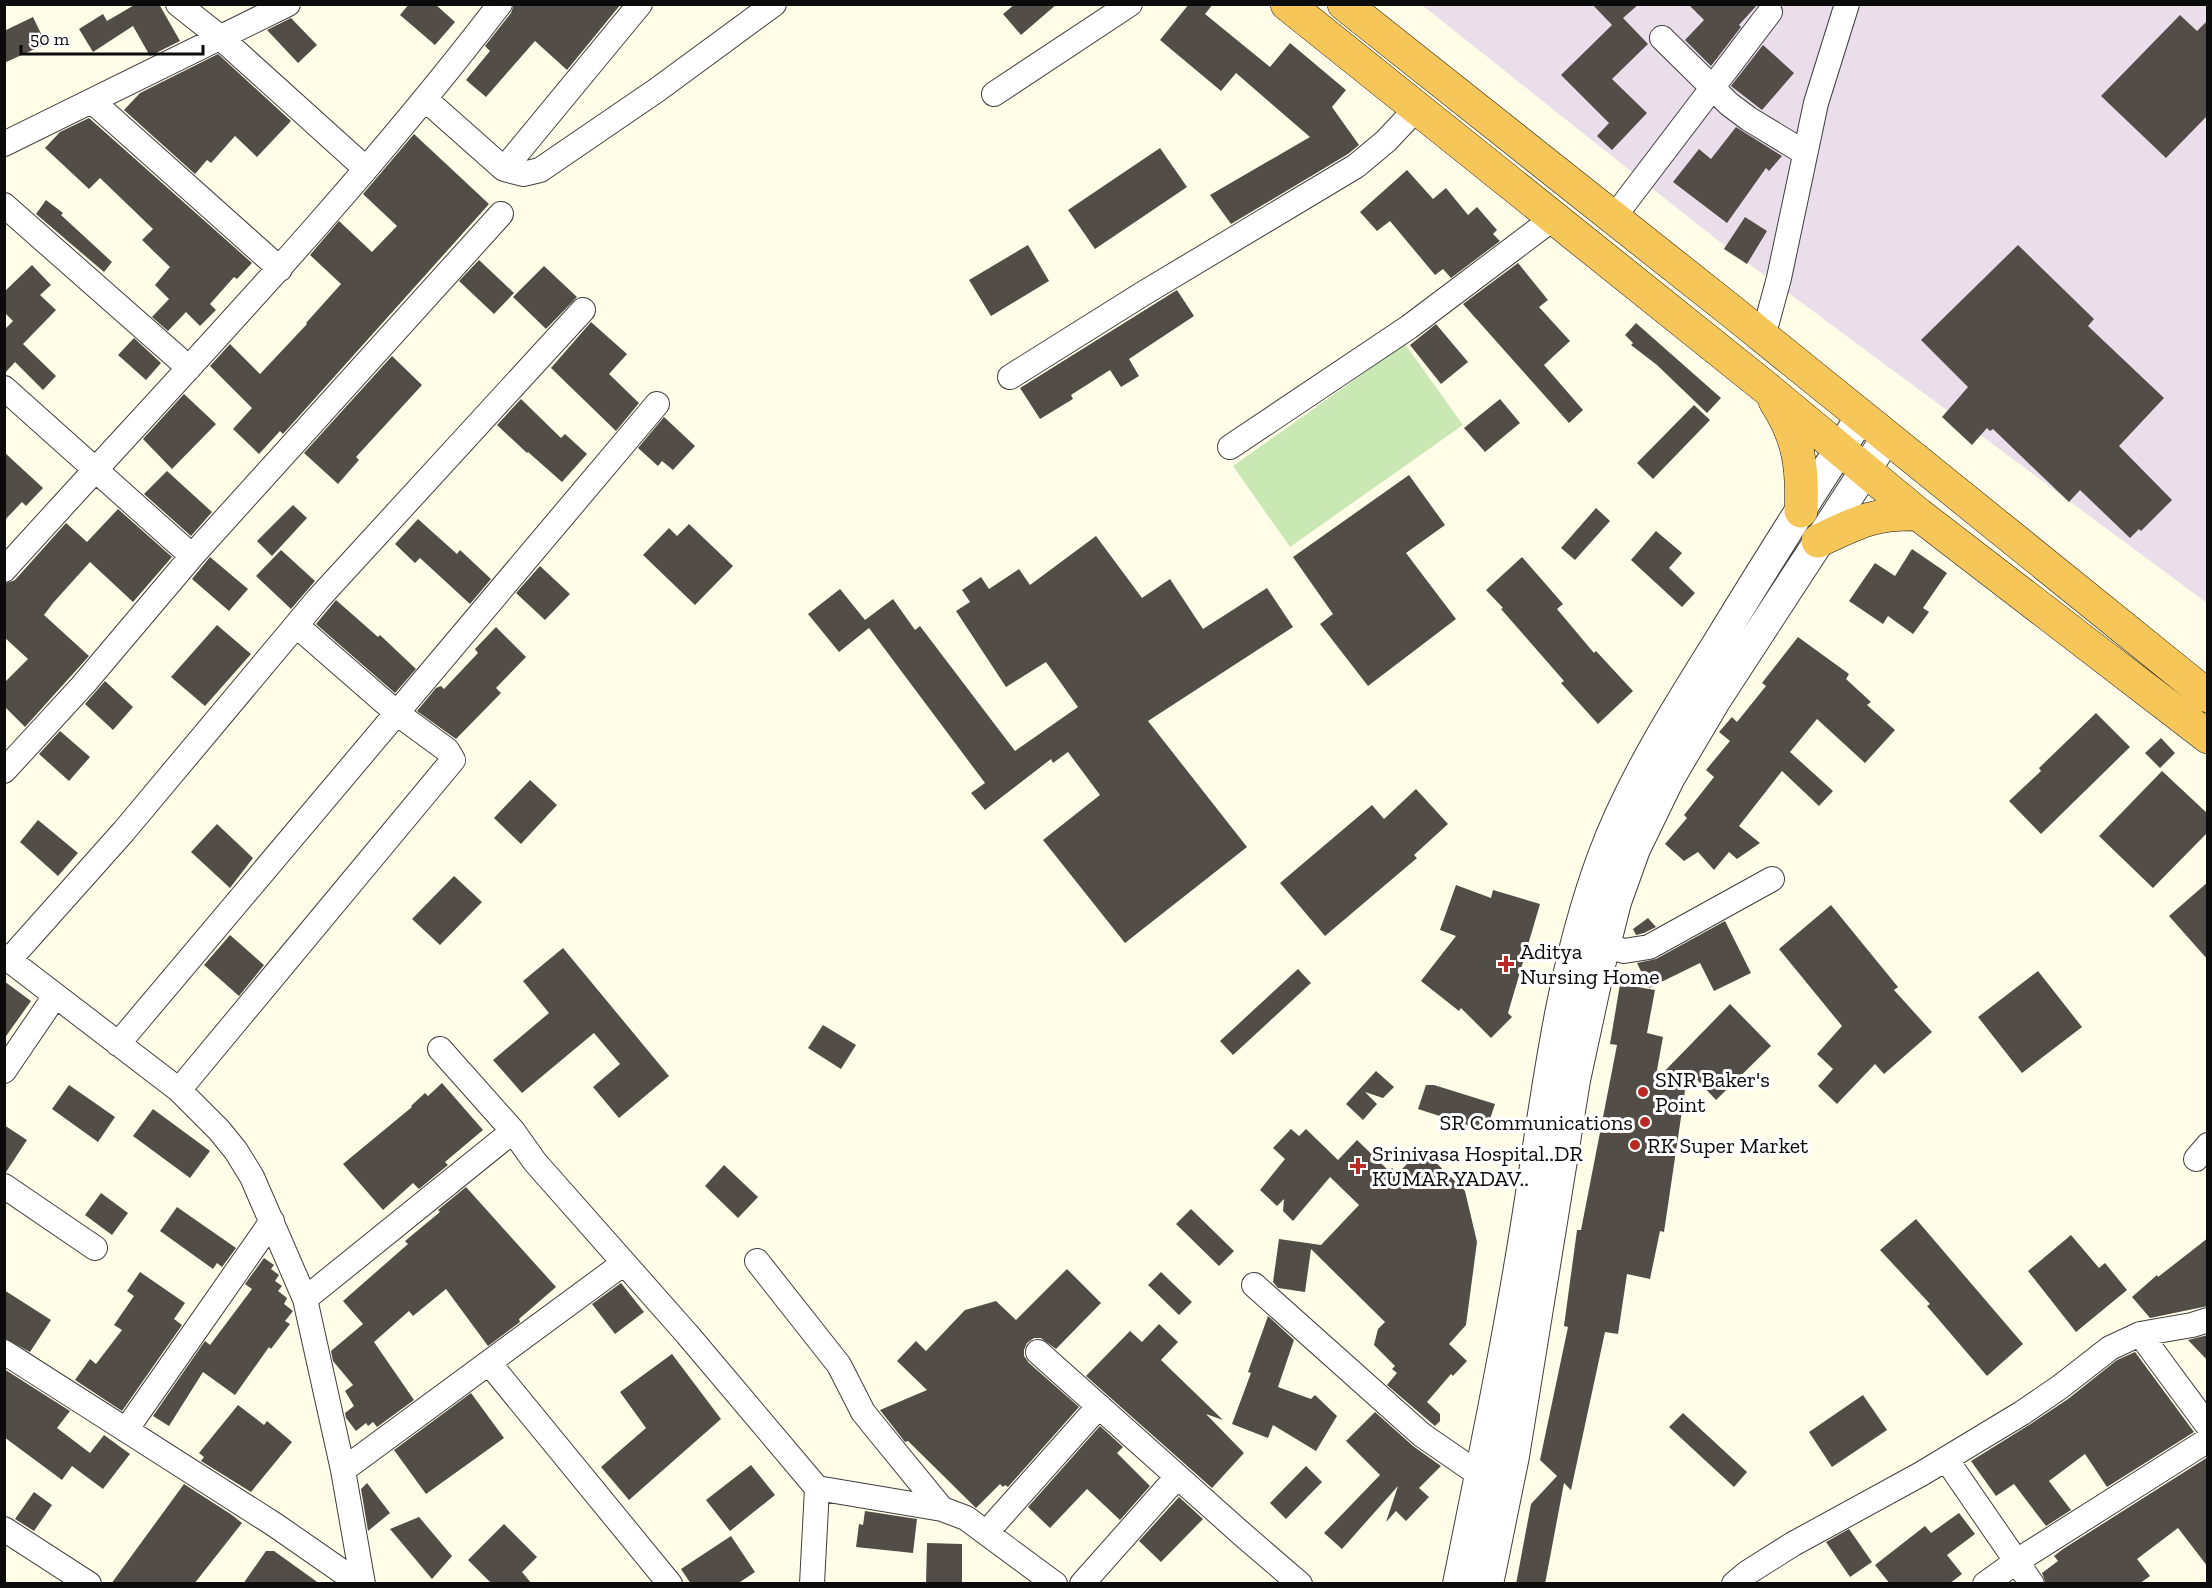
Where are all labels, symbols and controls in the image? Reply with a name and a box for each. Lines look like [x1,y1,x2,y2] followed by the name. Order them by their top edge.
[21,18,202,56] scale bar
[30,28,70,50] text: 50 m
[1520,938,1660,990] place label: Aditya Nursing Home
[1497,955,1515,973] marker: Aditya Nursing Home
[1655,1066,1770,1118] place label: SNR Baker's Point
[1636,1085,1650,1099] marker: SNR Baker's Point
[1439,1109,1633,1136] place label: SR Communications
[1638,1115,1652,1129] marker: SR Communications
[1647,1132,1809,1159] place label: RK Super Market
[1628,1138,1642,1152] marker: RK Super Market
[1372,1140,1583,1192] place label: Srinivasa Hospital..DR KUMAR YADAV..
[1349,1157,1367,1175] marker: Srinivasa Hospital..DR KUMAR YADAV..

